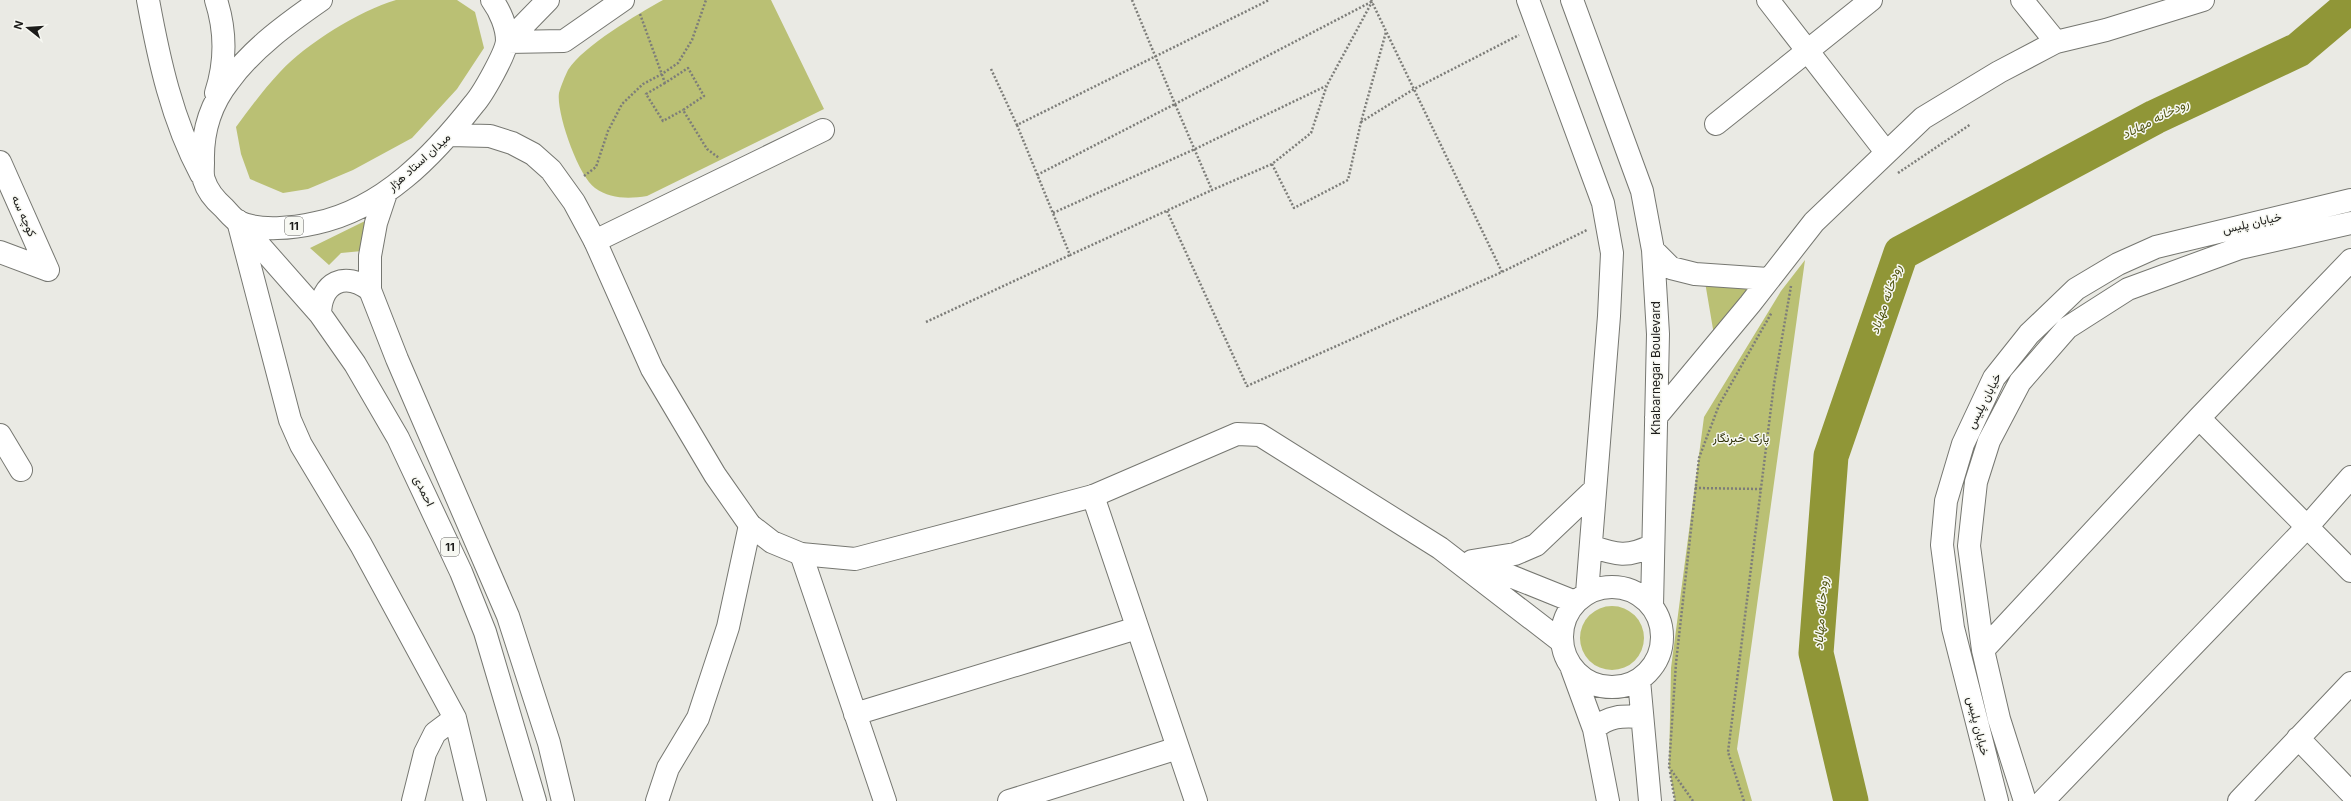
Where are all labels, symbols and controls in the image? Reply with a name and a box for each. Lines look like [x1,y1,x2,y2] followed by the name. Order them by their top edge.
[8,8,48,48] north arrow
[11,19,26,31] text: N
[2119,94,2192,143] water label: رودخانه مهاباد
[383,129,454,195] street label: میدان استاد هژار
[8,193,40,239] street label: کوچه سه
[2221,208,2283,238] street label: خیابان پلیس
[285,217,303,235] road number: 11
[1866,261,1906,336] water label: رودخانه مهاباد
[1648,301,1663,435] street label: Khabarnegar Boulevard
[1963,370,2005,432] street label: خیابان پلیس
[1712,430,1770,446] park label: پارک خبرنگار
[410,473,438,509] street label: احمدی
[441,538,459,556] road number: 11
[1809,576,1832,650] water label: رودخانه مهاباد
[1963,695,1993,757] street label: خیابان پلیس

